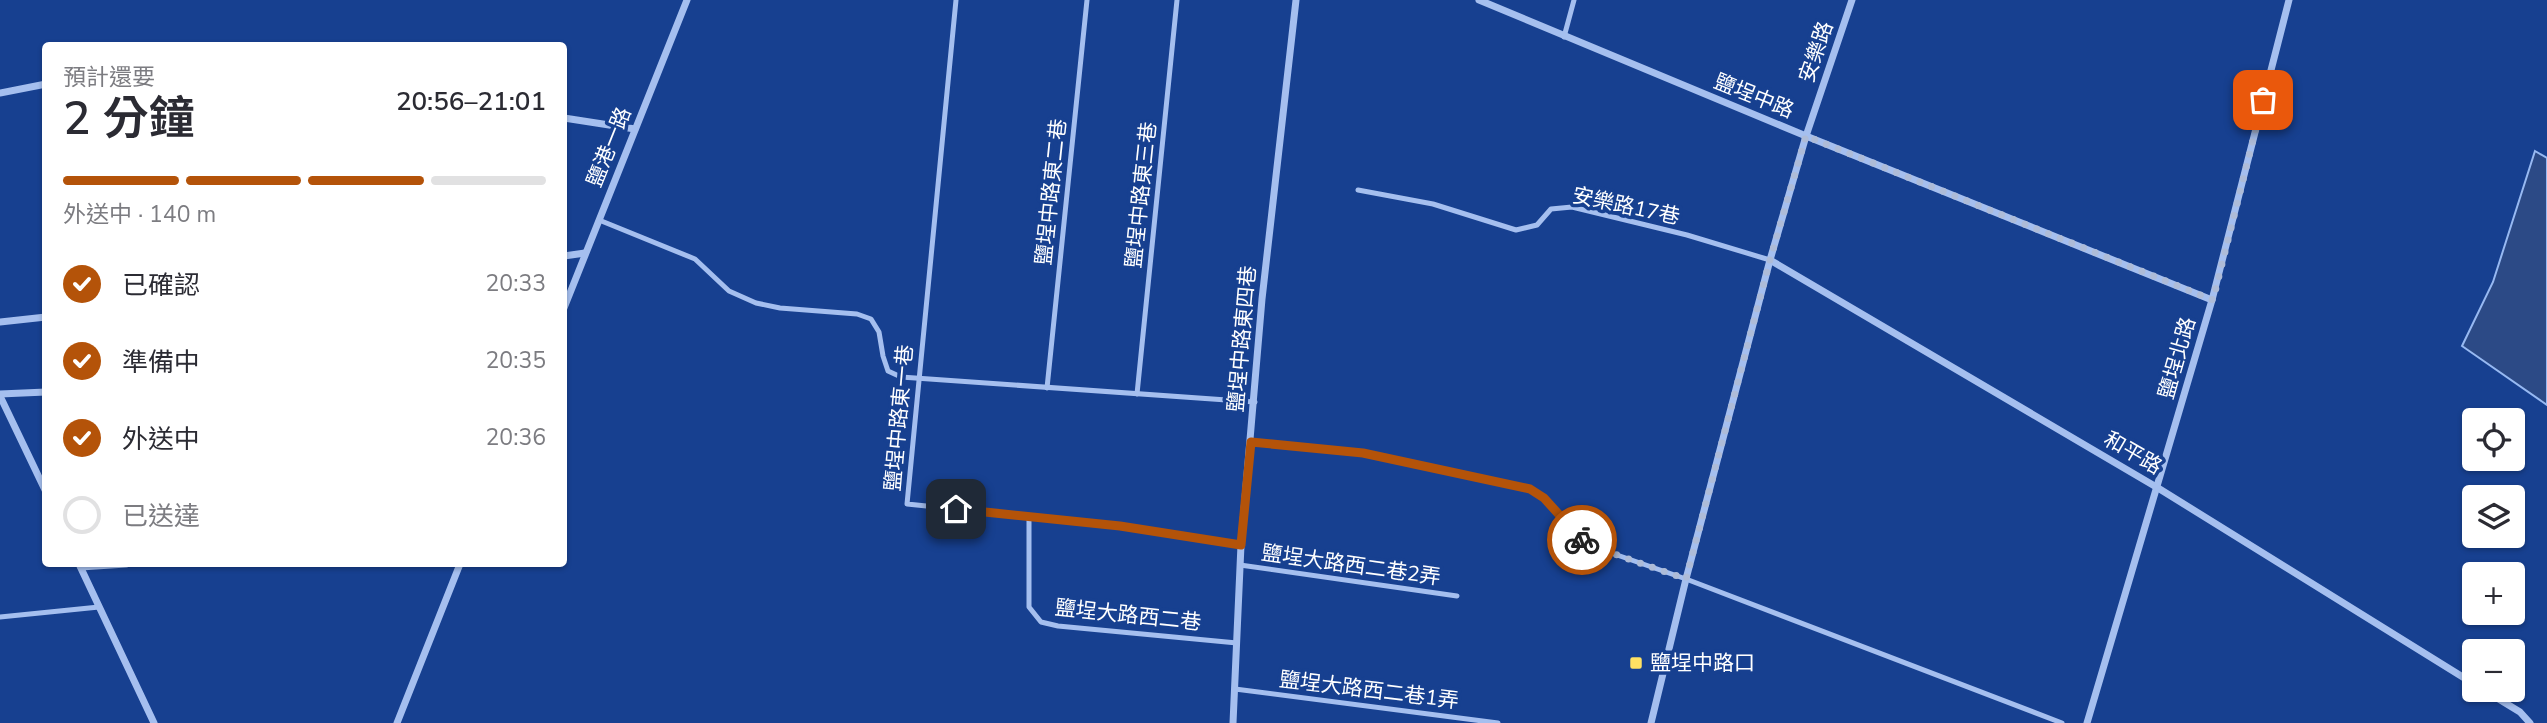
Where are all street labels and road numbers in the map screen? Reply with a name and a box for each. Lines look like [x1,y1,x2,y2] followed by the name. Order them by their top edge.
[1793,18,1839,86] street label: 安樂路
[1710,67,1798,125] street label: 鹽埕中路
[580,103,638,191] street label: 鹽港一路
[1029,117,1073,267] street label: 鹽埕中路東二巷
[1119,120,1163,270] street label: 鹽埕中路東三巷
[1570,181,1682,231] street label: 安樂路17巷
[1222,265,1262,413] street label: 鹽埕中路東四巷
[2152,314,2202,402] street label: 鹽埕北路
[879,344,919,492] street label: 鹽埕中路東一巷
[2099,425,2167,481] street label: 和平路
[1260,539,1442,591] street label: 鹽埕大路西二巷2弄
[1053,593,1203,637] street label: 鹽埕大路西二巷
[1278,665,1460,715] street label: 鹽埕大路西二巷1弄

